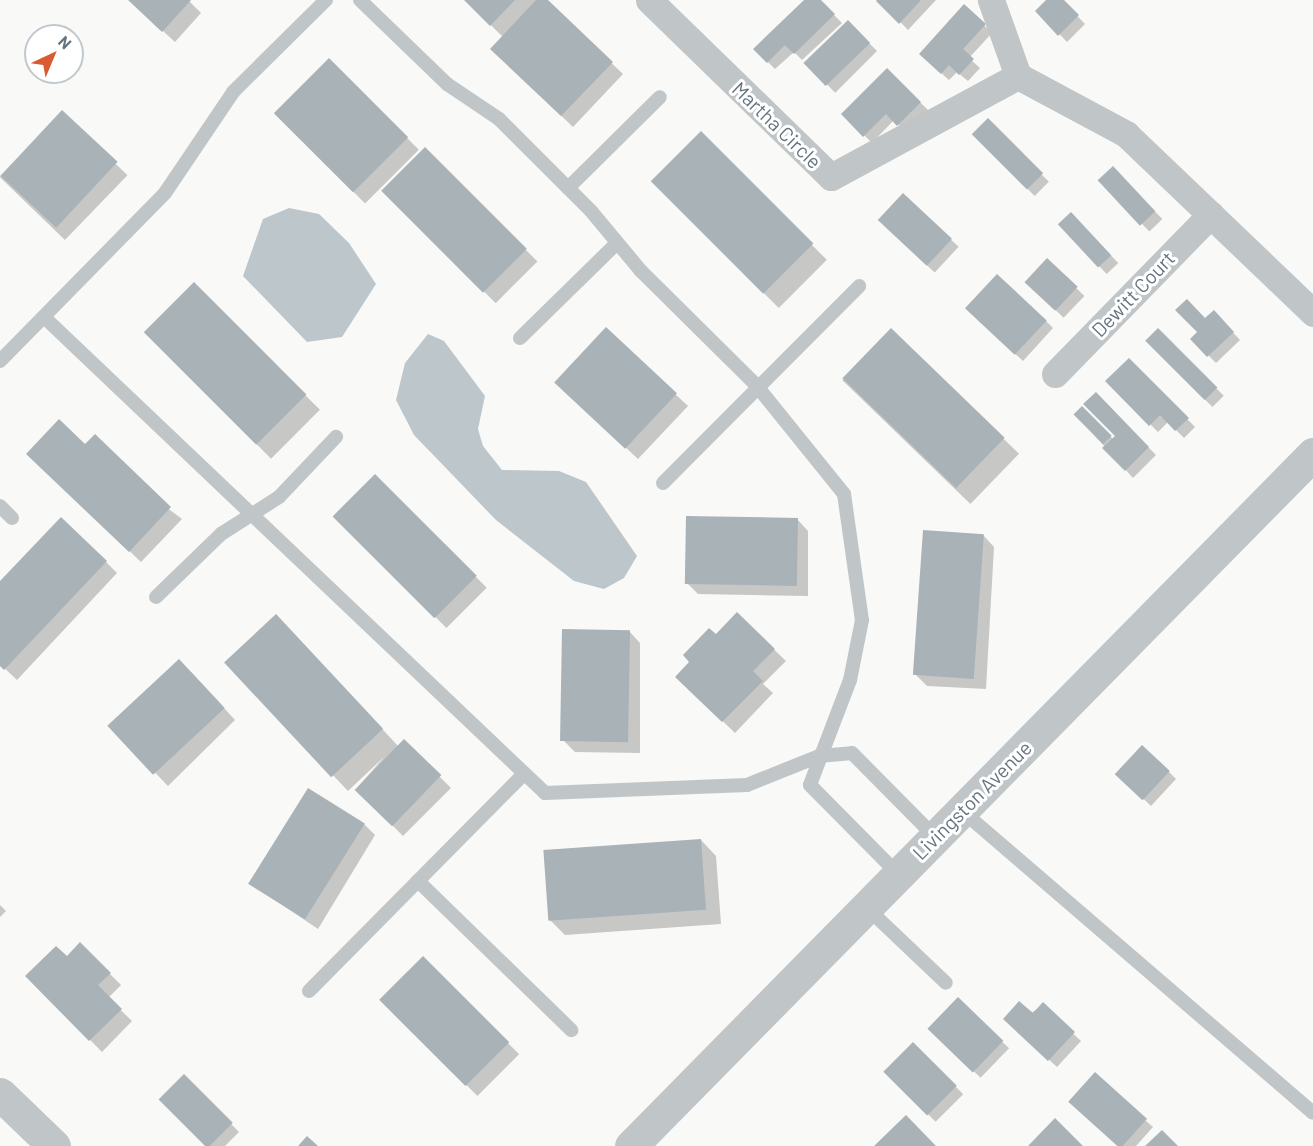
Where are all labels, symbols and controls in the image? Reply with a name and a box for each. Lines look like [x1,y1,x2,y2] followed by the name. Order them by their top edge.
[24,24,84,84] north arrow
[55,32,76,53] text: N
[728,77,826,173] street label: Martha Circle
[1086,246,1180,342] street label: Dewitt Court
[908,736,1036,864] street label: Livingston Avenue

